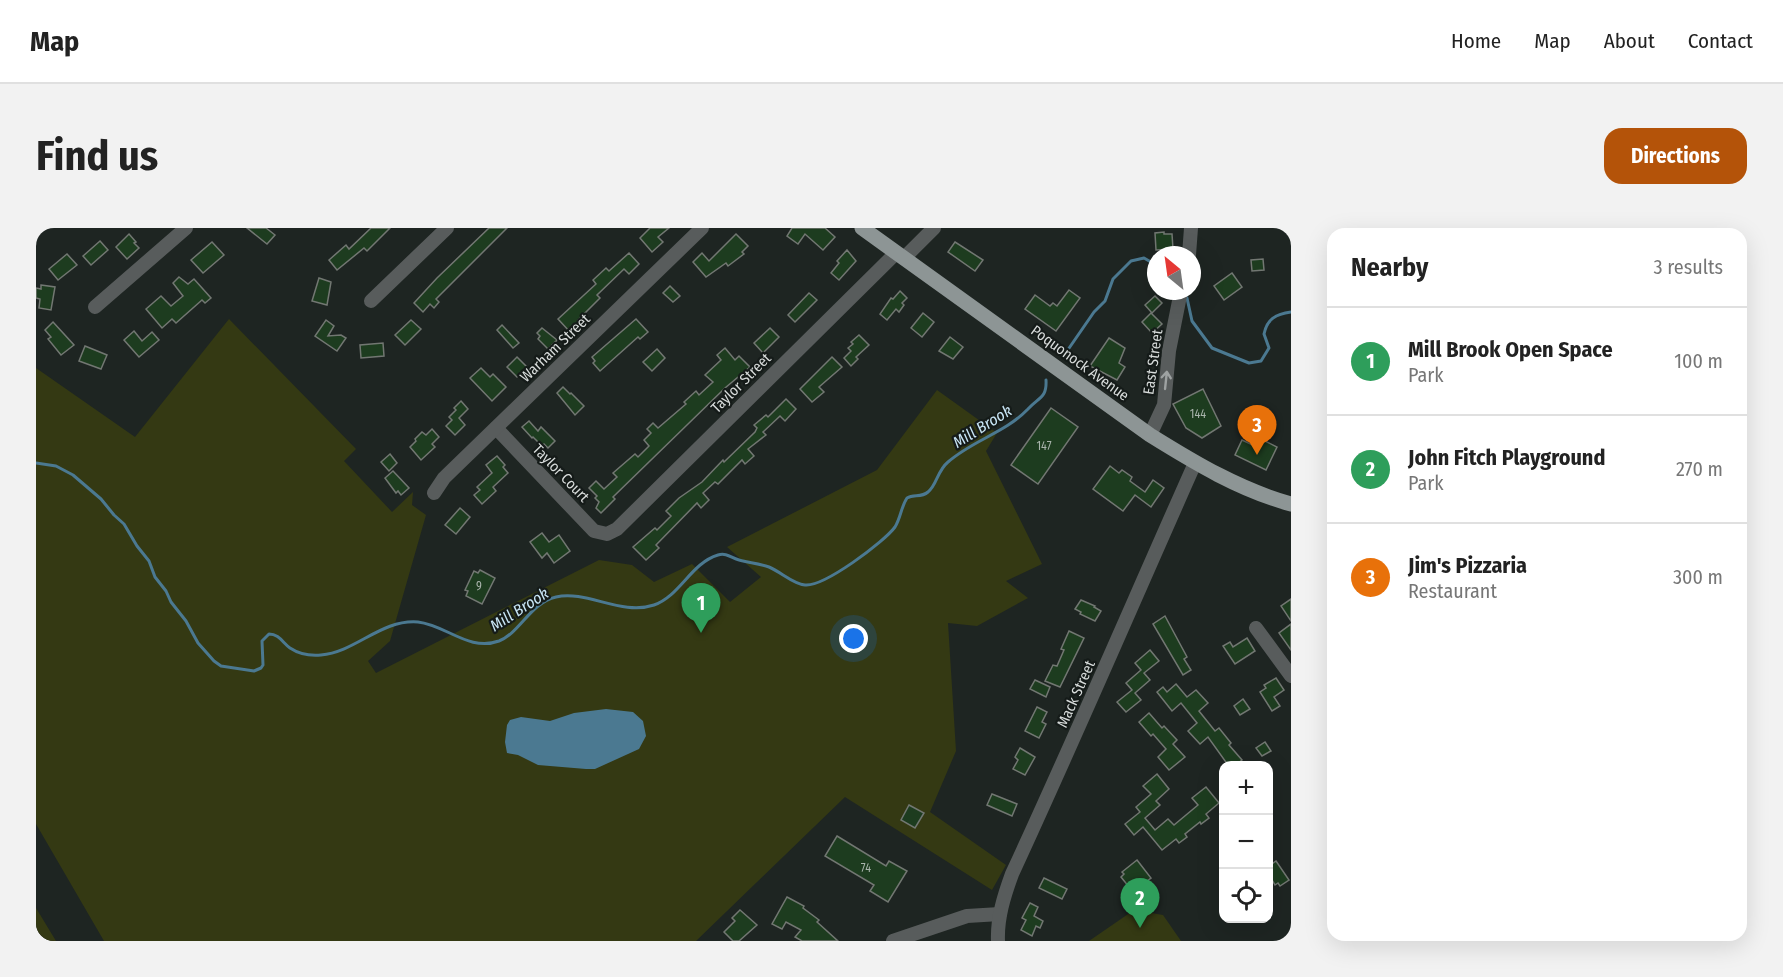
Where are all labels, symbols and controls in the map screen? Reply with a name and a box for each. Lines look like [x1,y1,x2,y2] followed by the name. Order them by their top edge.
[30,25,79,58] text: Map
[1451,28,1501,54] text: Home
[1534,28,1571,54] text: Map
[1604,28,1655,54] text: About
[1688,28,1753,54] text: Contact
[1604,128,1747,184] button: Directions
[36,131,158,181] text: Find us
[1147,246,1201,300] north arrow
[1351,252,1428,283] text: Nearby
[1654,255,1723,279] text: 3 results
[516,310,594,386] street label: Warham Street
[1027,321,1133,405] street label: Poquonock Avenue
[1140,328,1167,396] street label: East Street
[1408,336,1613,363] text: Mill Brook Open Space
[707,349,775,417] street label: Taylor Street
[1366,349,1375,373] text: 1
[1674,349,1723,373] text: 100 m
[1408,363,1444,387] text: Park
[1161,370,1172,390] one-way arrow
[949,401,1015,452] water label: Mill Brook
[1238,406,1276,455] pin: 3
[1190,407,1206,421] house number: 144
[1036,439,1052,453] house number: 147
[529,440,593,506] street label: Taylor Court
[1408,444,1605,471] text: John Fitch Playground
[1366,457,1375,481] text: 2
[1676,457,1723,481] text: 270 m
[1408,471,1444,495] text: Park
[1408,552,1527,579] text: Jim's Pizzaria
[1366,565,1375,589] text: 3
[1673,565,1723,589] text: 300 m
[476,579,482,593] house number: 9
[1408,579,1497,603] text: Restaurant
[486,583,552,635] water label: Mill Brook
[682,584,720,633] pin: 1
[839,624,868,653] your location
[1053,657,1099,730] street label: Mack Street
[1219,761,1273,923] map controls
[1219,761,1273,815] button: +
[1219,815,1273,869] button: −
[861,861,871,875] house number: 74
[1219,869,1273,923] button: locate
[1120,878,1160,928] pin: 2

